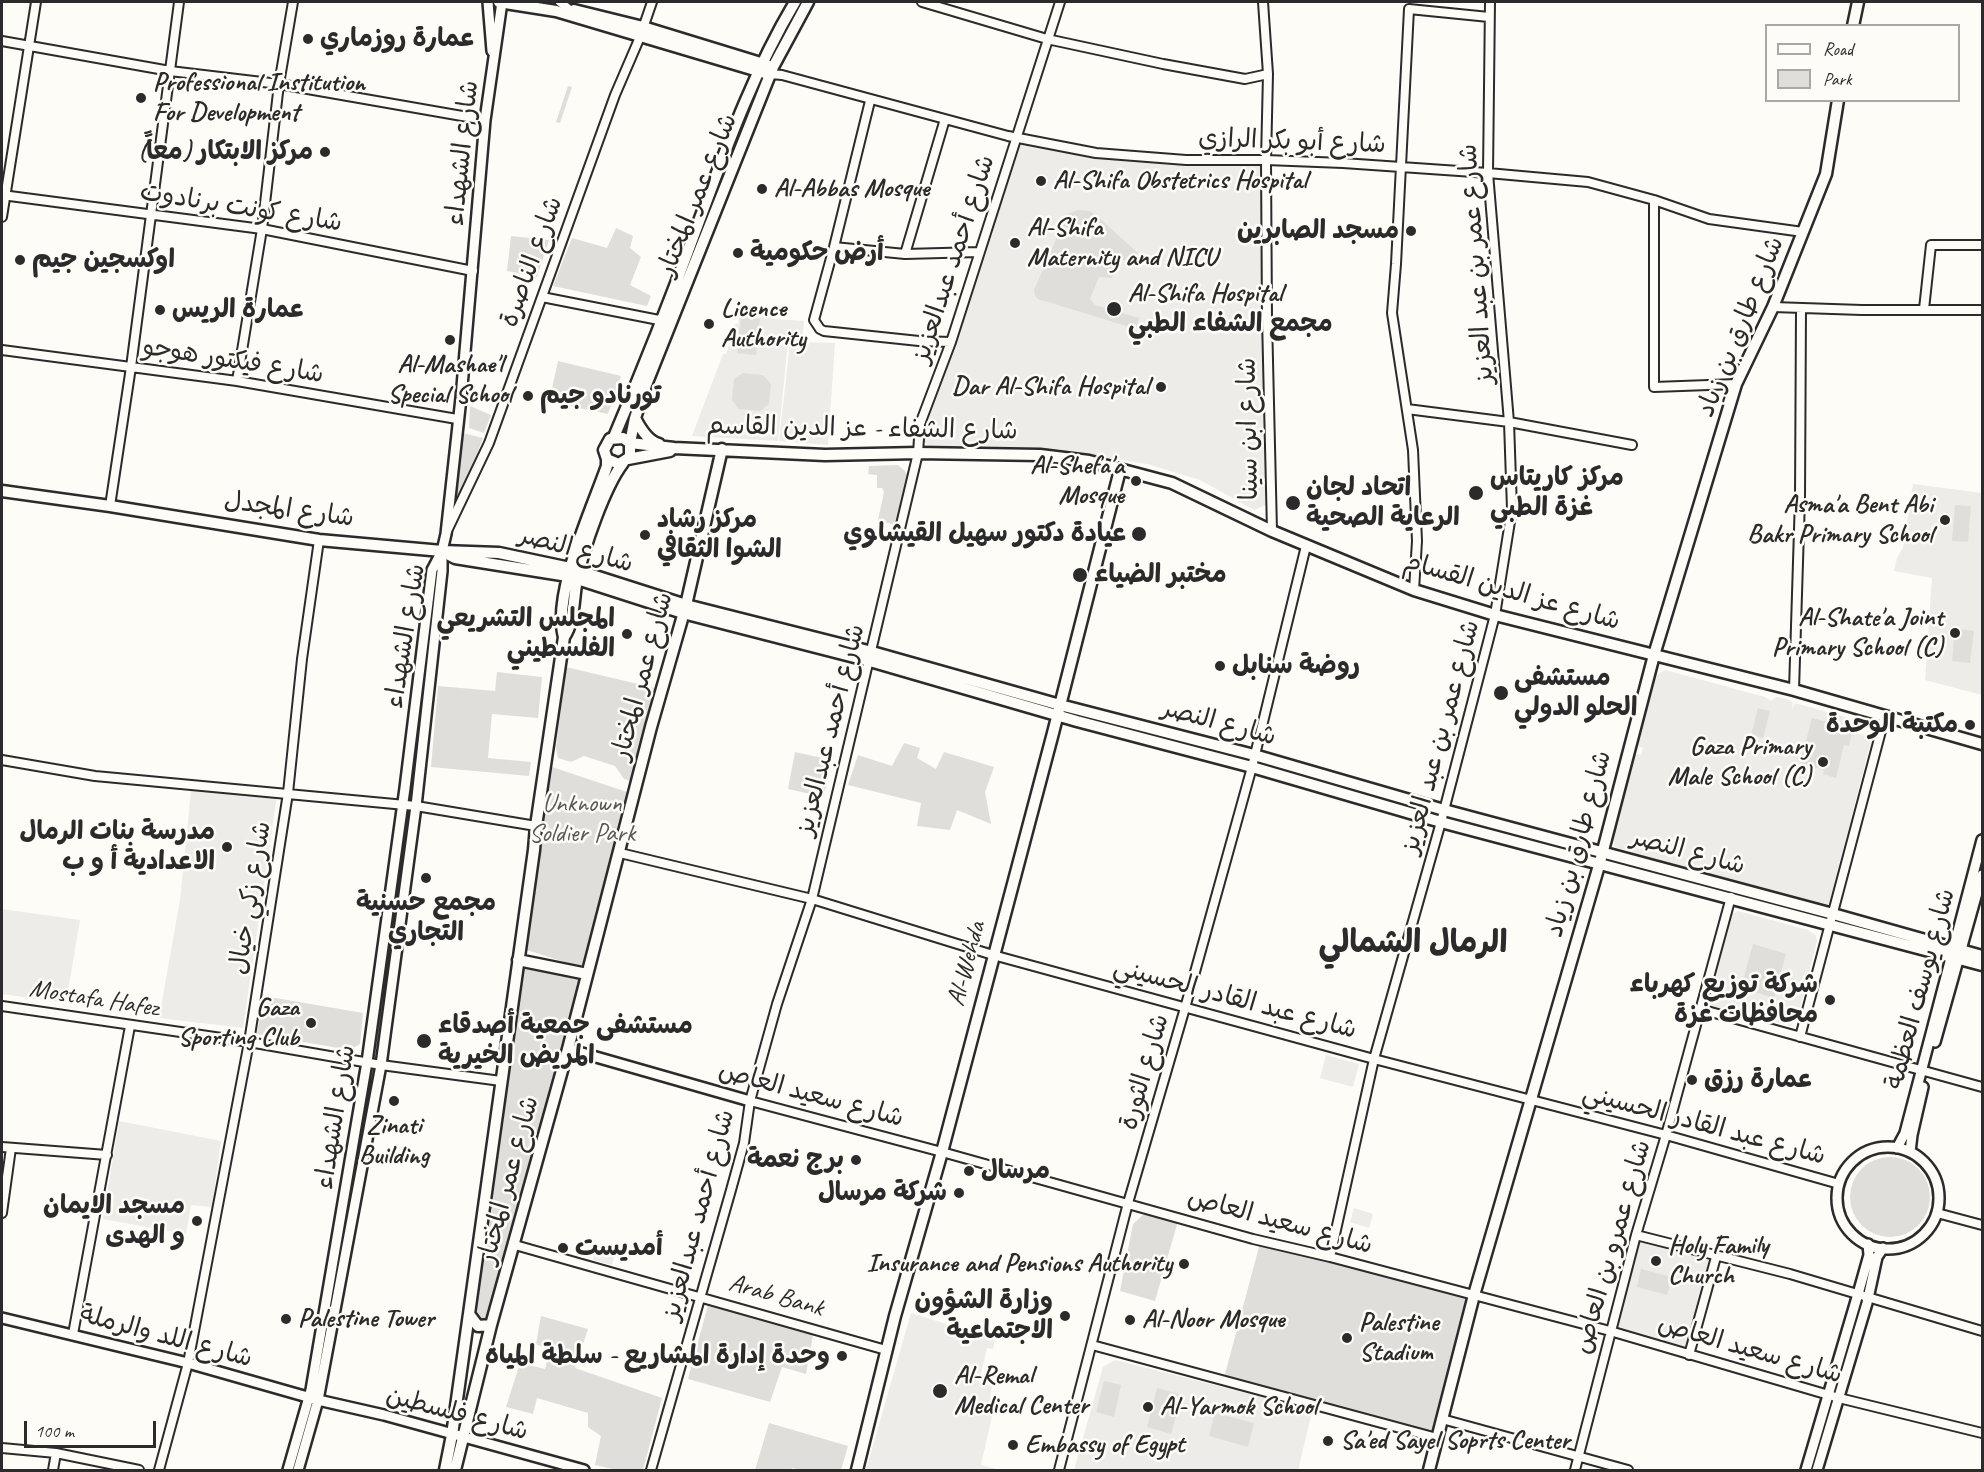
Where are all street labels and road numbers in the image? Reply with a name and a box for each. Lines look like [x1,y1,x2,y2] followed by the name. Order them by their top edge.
[440,79,486,227] street label: شارع الشهداء
[651,109,745,281] street label: شارع عمر المختار
[1198,123,1386,161] street label: شارع أبو بكر الرازي
[1453,143,1501,385] street label: شارع عمر بن عبد العزيز
[906,151,1002,367] street label: شارع أحمد عبدالعزيز
[138,177,344,239] street label: شارع كونت برنادوت
[494,192,570,332] street label: شارع الناصرة
[1691,232,1791,422] street label: شارع طارق بن زياد
[140,331,326,391] street label: شارع فيكتور هوجو
[1232,357,1266,501] street label: شارع ابن سينا
[706,411,1018,447] street label: شارع الشفاء - عز الدين القاسم
[222,485,356,535] street label: شارع المجدل
[516,520,636,580] street label: شارع النصر
[1400,546,1624,638] street label: شارع عز الدين القسام
[379,562,433,710] street label: شارع الشهداء
[606,589,680,763] street label: شارع عمر المختار
[1395,617,1487,857] street label: شارع عمر بن عبد العزيز
[790,621,872,839] street label: شارع أحمد عبدالعزيز
[1159,693,1279,753] street label: شارع النصر
[1539,747,1619,941] street label: شارع طارق بن زياد
[223,819,279,977] street label: شارع زكي خيال
[1628,822,1748,882] street label: شارع النصر
[1879,885,1963,1093] street label: شارع يوسف العظمة
[941,918,993,1010] street label: Al-Wehda
[1110,952,1360,1046] street label: شارع عبد القادر الحسيني
[27,973,161,1025] street label: Mostafa Hafez
[1114,1010,1176,1134] street label: شارع الثورة
[309,1043,363,1191] street label: شارع الشهداء
[715,1055,907,1135] street label: شارع سعيد العاص
[1579,1078,1829,1172] street label: شارع عبد القادر الحسيني
[472,1093,546,1267] street label: شارع عمر المختار
[656,1106,742,1324] street label: شارع أحمد عبدالعزيز
[1568,1136,1658,1358] street label: شارع عمرو بن العاص
[1184,1182,1376,1262] street label: شارع سعيد العاص
[725,1268,827,1324] street label: Arab Bank
[76,1299,256,1375] street label: شارع اللد والرملة
[1654,1309,1846,1391] street label: شارع سعيد العاص
[382,1380,532,1448] street label: شارع فلسطين

